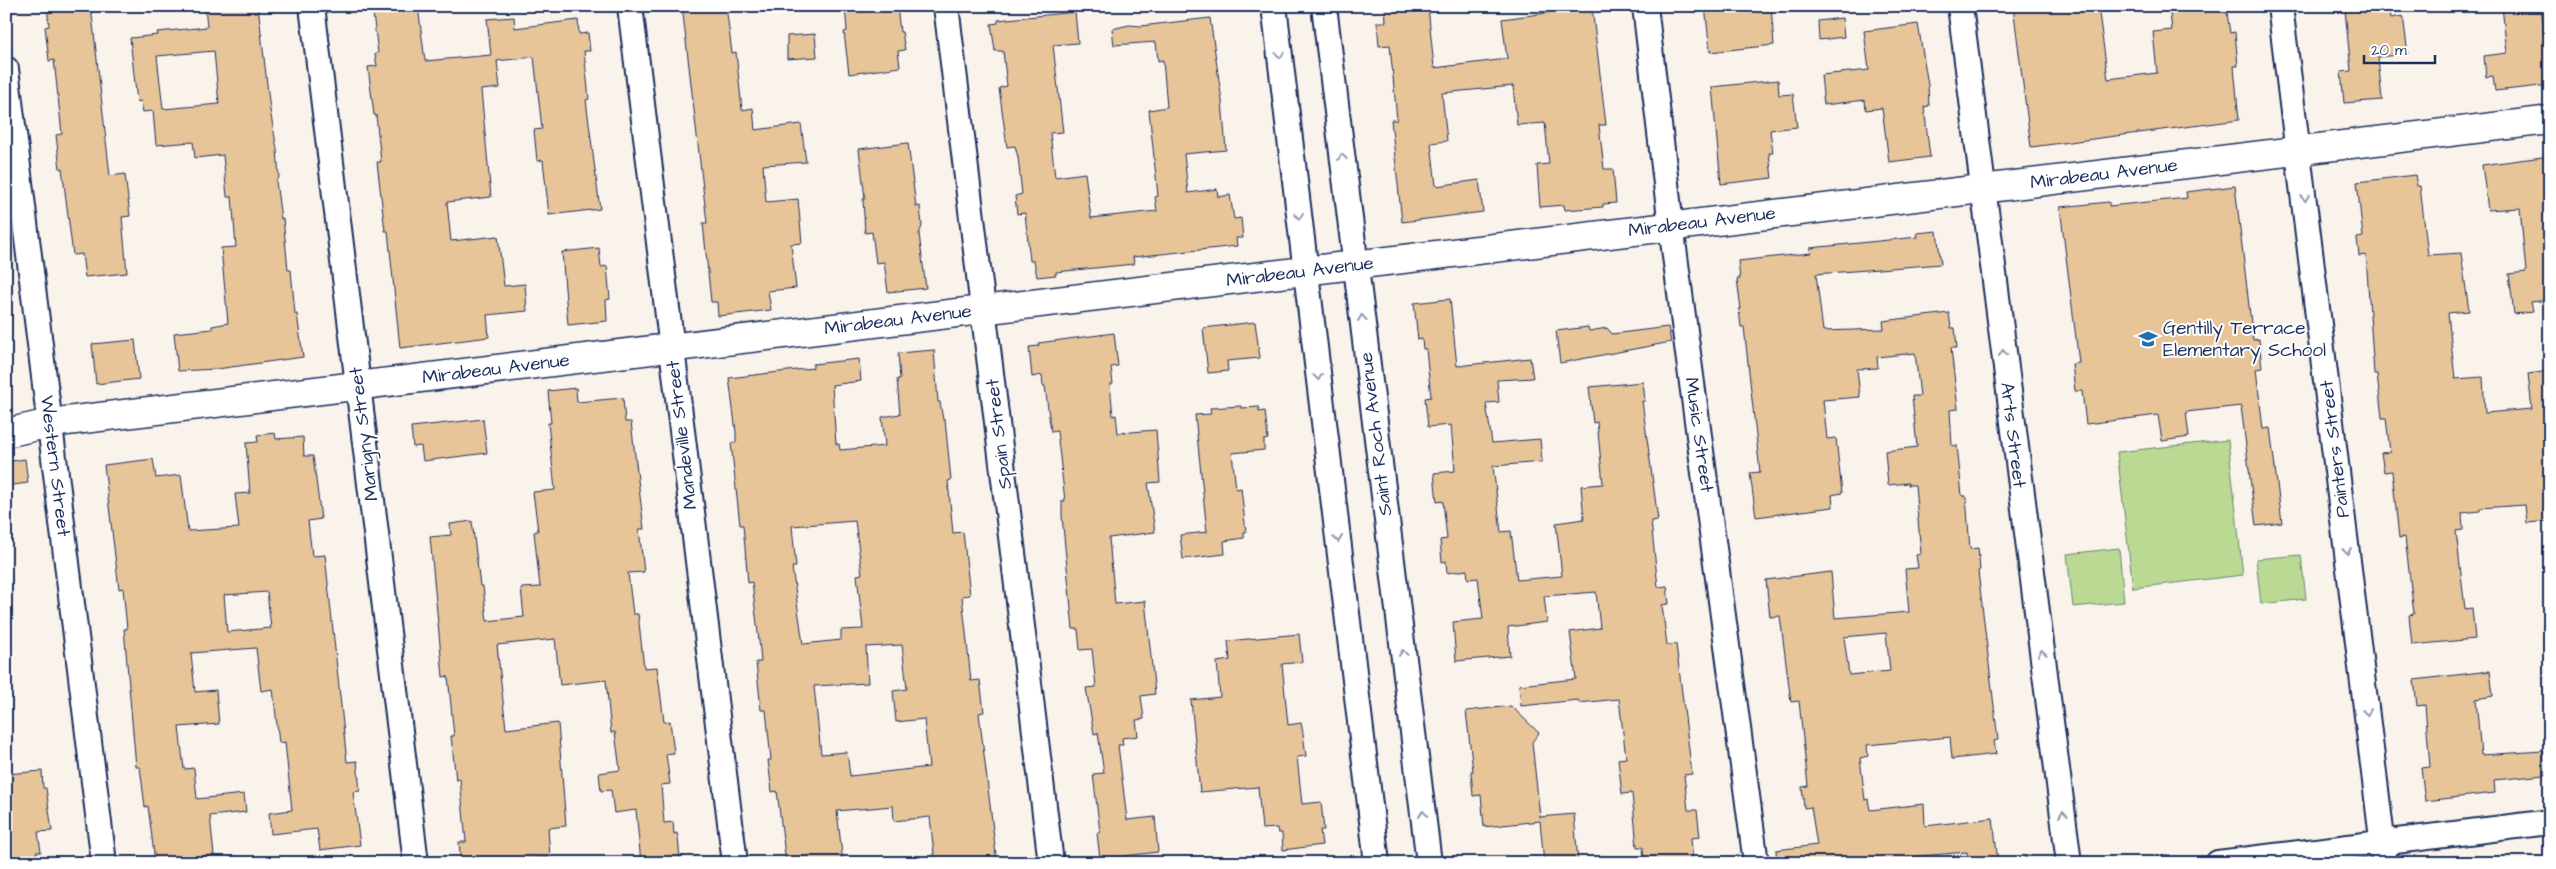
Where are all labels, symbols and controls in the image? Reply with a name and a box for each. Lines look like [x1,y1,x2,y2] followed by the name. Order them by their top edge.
[2364,32,2435,64] scale bar
[2371,40,2407,61] text: 20 m
[1274,51,1285,59] one-way arrow
[1337,152,1348,160] one-way arrow
[2029,152,2179,196] street label: Mirabeau Avenue
[2299,195,2310,203] one-way arrow
[1627,200,1777,244] street label: Mirabeau Avenue
[1293,212,1304,220] one-way arrow
[1225,250,1375,294] street label: Mirabeau Avenue
[823,298,973,342] street label: Mirabeau Avenue
[1357,314,1368,322] one-way arrow
[2163,315,2326,365] place label: Gentilly Terrace Elementary School
[2137,328,2159,350] school or university icon: Gentilly Terrace Elementary School
[421,347,571,391] street label: Mirabeau Avenue
[1998,349,2009,357] one-way arrow
[1353,351,1399,517] street label: Saint Roch Avenue
[659,359,705,511] street label: Mandeville Street
[342,365,387,502] street label: Marigny Street
[1312,374,1323,382] one-way arrow
[1678,376,1720,495] street label: Music Street
[979,377,1019,491] street label: Spain Street
[2313,378,2357,519] street label: Painters Street
[1993,381,2033,490] street label: Arts Street
[33,394,77,538] street label: Western Street
[1332,535,1343,543] one-way arrow
[2341,547,2352,555] one-way arrow
[1398,649,1409,657] one-way arrow
[2037,649,2048,657] one-way arrow
[2361,708,2372,716] one-way arrow
[1418,810,1429,818] one-way arrow
[2058,810,2069,818] one-way arrow

